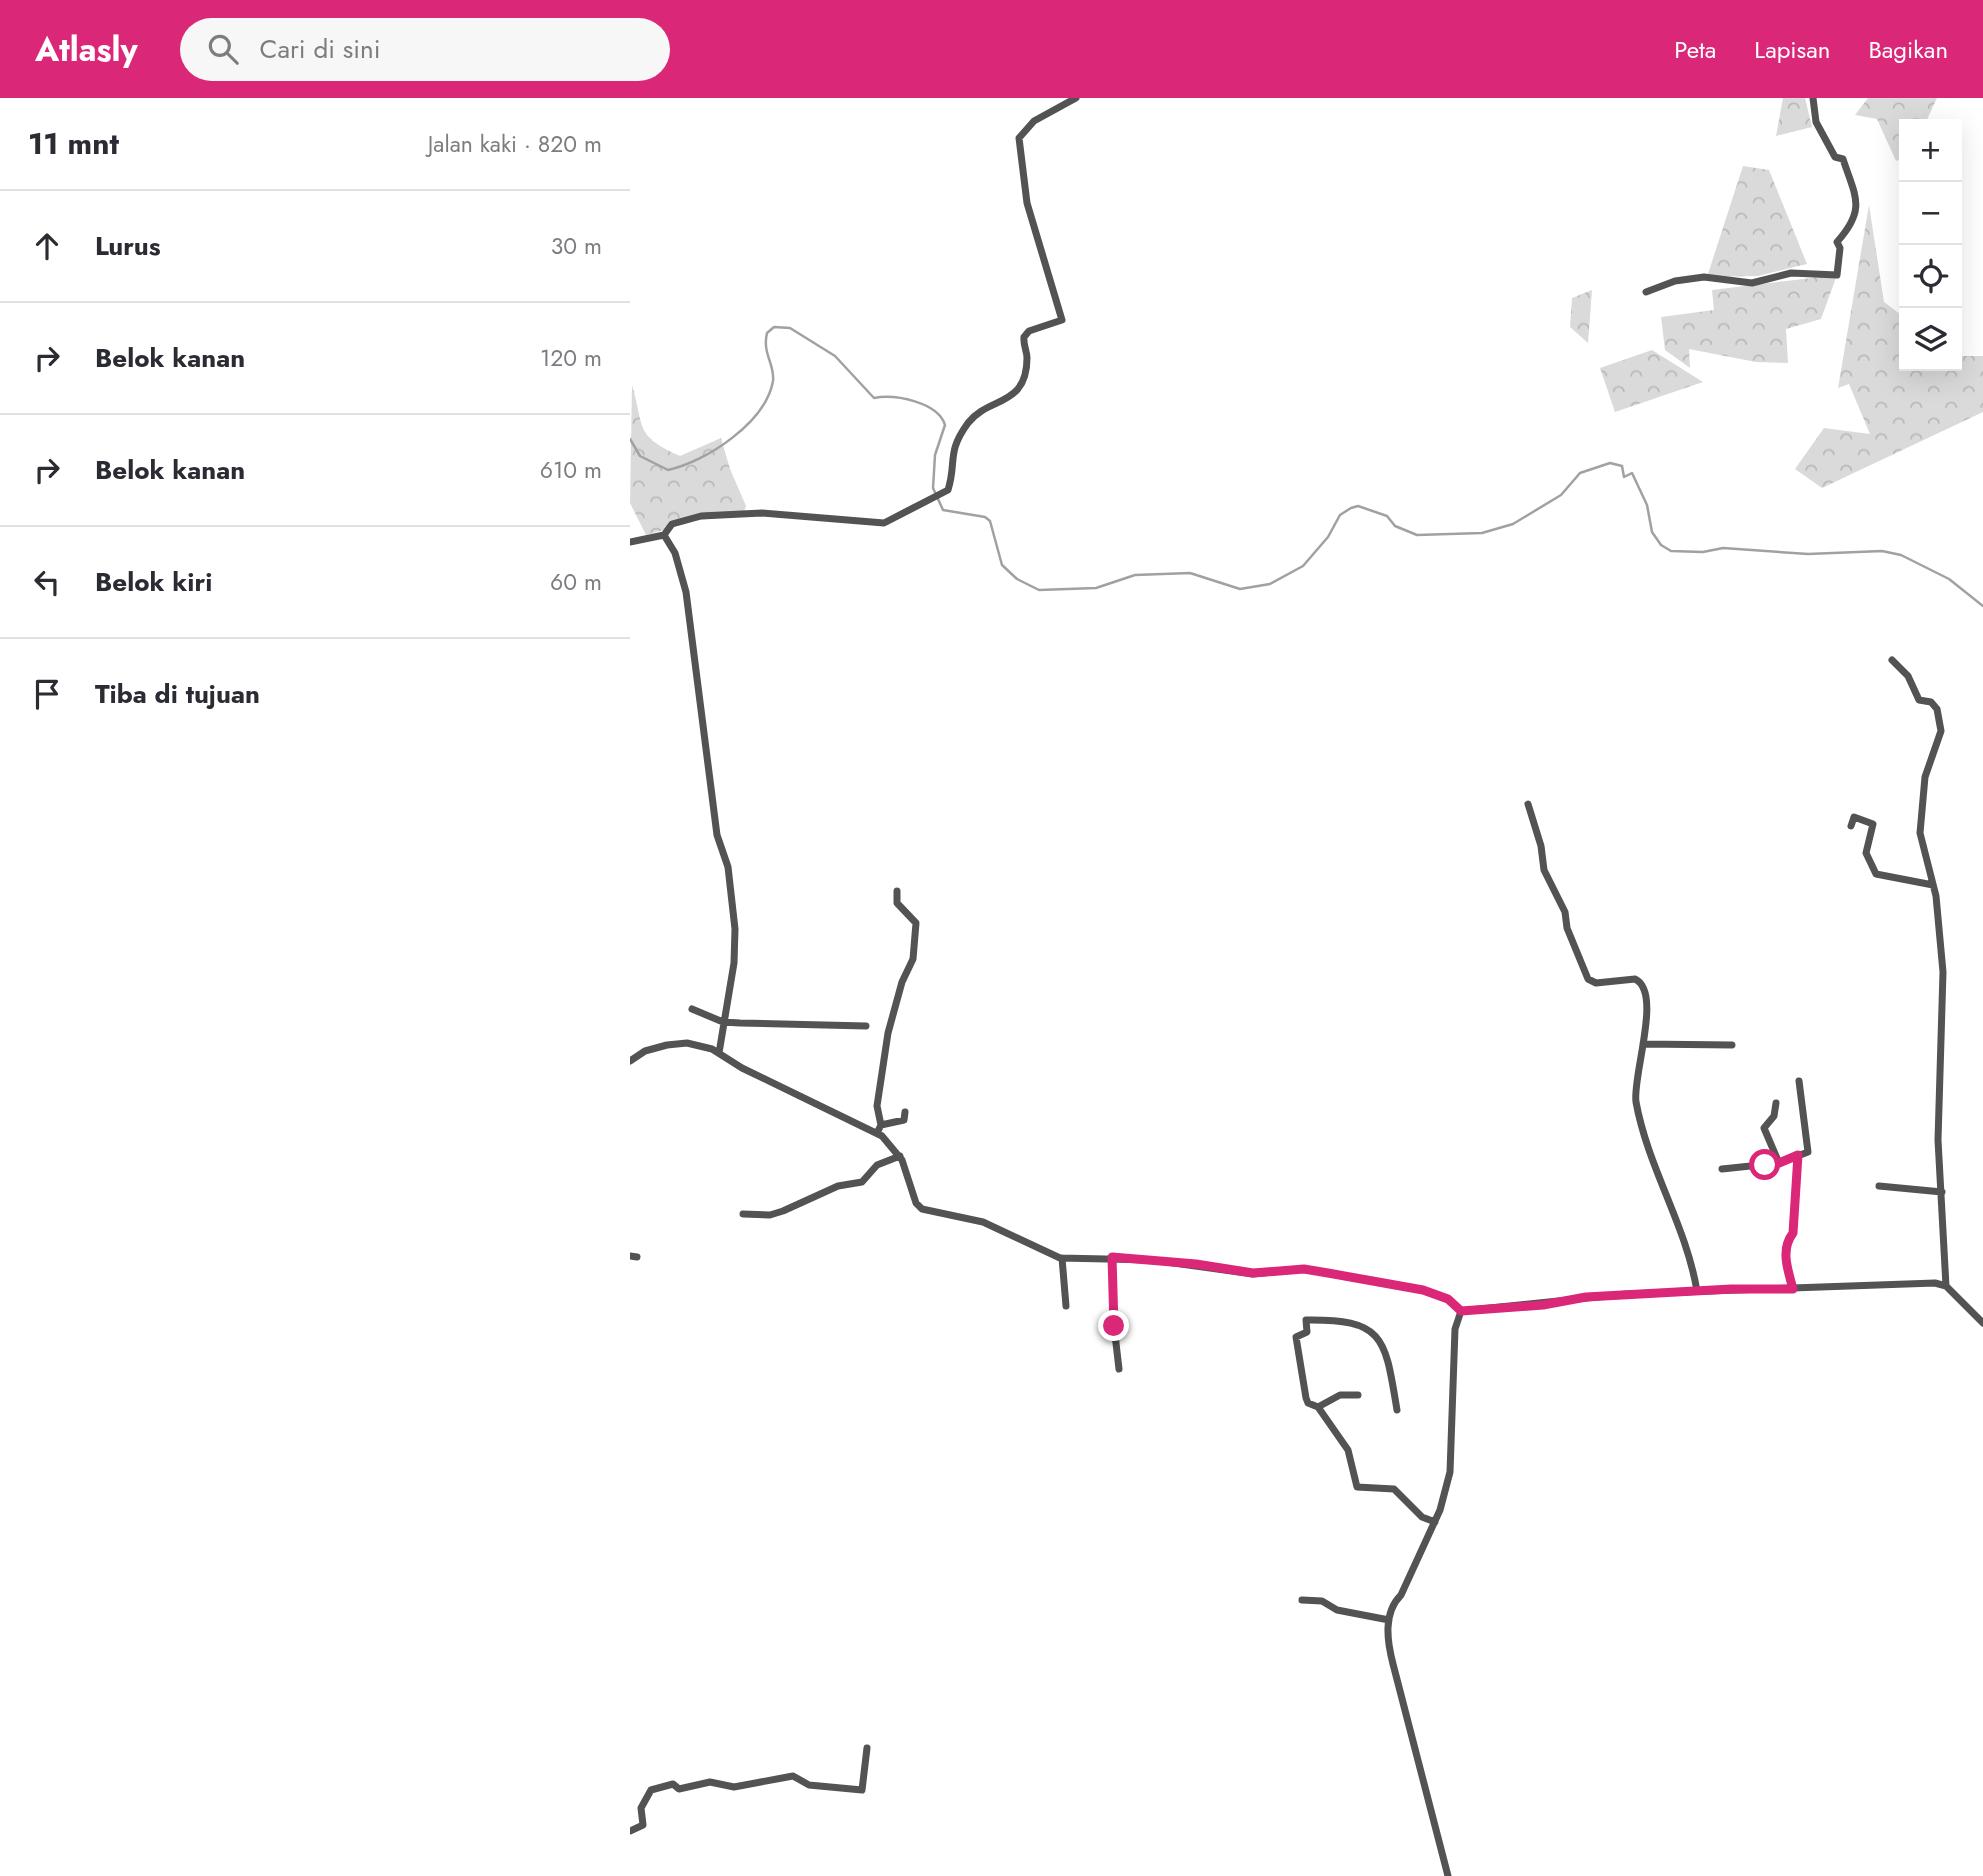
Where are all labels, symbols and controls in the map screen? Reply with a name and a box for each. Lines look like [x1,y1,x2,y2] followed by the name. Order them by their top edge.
[180,18,670,81] search box
[35,26,138,73] text: Atlasly
[204,30,242,68] icon: search
[260,30,380,68] text: Cari di sini
[1674,32,1716,67] text: Peta
[1754,32,1830,67] text: Lapisan
[1868,32,1948,67] text: Bagikan
[1899,119,1962,371] map controls
[1899,119,1962,182] button: +
[28,122,119,165] text: 11 mnt
[428,127,602,161] text: Jalan kaki · 820 m
[1899,182,1962,245] button: −
[28,227,66,265] icon: ahead
[95,227,161,265] text: Lurus
[551,229,602,263] text: 30 m
[1899,245,1962,308] button: locate
[1899,308,1962,371] button: layers
[28,339,66,377] icon: right
[95,339,245,377] text: Belok kanan
[540,341,602,375] text: 120 m
[28,451,66,489] icon: right
[95,451,245,489] text: Belok kanan
[540,453,602,487] text: 610 m
[28,563,66,601] icon: left
[95,563,212,601] text: Belok kiri
[550,565,602,599] text: 60 m
[28,675,66,713] icon: arrive
[95,675,260,713] text: Tiba di tujuan
[1749,1149,1780,1180] route start
[1098,1310,1129,1341] route end

